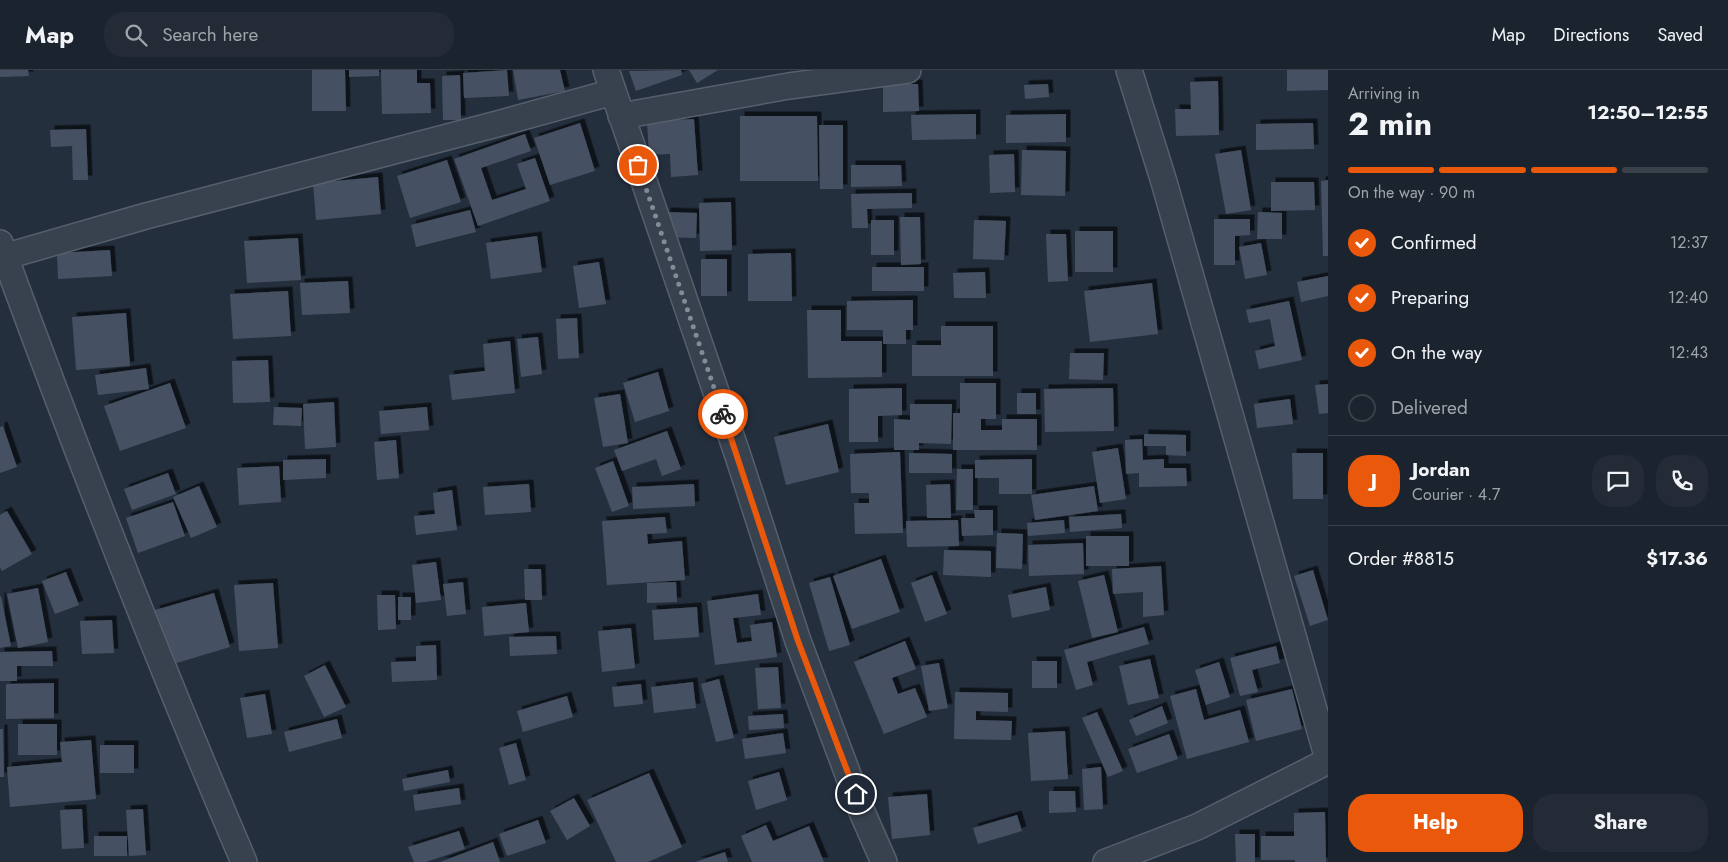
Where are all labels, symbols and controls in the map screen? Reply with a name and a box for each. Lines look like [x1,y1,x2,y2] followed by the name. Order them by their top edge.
[104,12,454,57] search box
[25,17,74,52] text: Map
[122,21,150,49] icon: search
[162,21,258,48] text: Search here
[1492,22,1525,48] text: Map
[1553,22,1629,48] text: Directions
[1657,22,1703,48] text: Saved
[1348,82,1420,105] text: Arriving in
[1587,99,1708,126] text: 12:50–12:55
[1348,101,1432,147] text: 2 min
[617,144,659,186] pin
[624,151,652,179] icon: bag
[1348,181,1475,204] text: On the way · 90 m
[1348,229,1376,257] icon: check
[1391,229,1477,256] text: Confirmed
[1670,231,1708,254] text: 12:37
[1348,284,1376,312] icon: check
[1391,284,1469,311] text: Preparing
[1668,286,1708,309] text: 12:40
[1348,339,1376,367] icon: check
[1391,339,1482,366] text: On the way
[1669,341,1708,364] text: 12:43
[698,389,748,439] courier
[1391,394,1468,421] text: Delivered
[709,400,737,428] icon: bike
[1592,455,1644,507] button: chat
[1656,455,1708,507] button: phone
[1412,456,1470,483] text: Jordan
[1371,467,1377,494] text: J
[1412,483,1500,506] text: Courier · 4.7
[1348,545,1454,572] text: Order #8815
[1646,545,1708,572] text: $17.36
[835,773,877,815] pin
[842,780,870,808] icon: home
[1348,794,1523,852] button: Help
[1533,794,1708,852] button: Share

